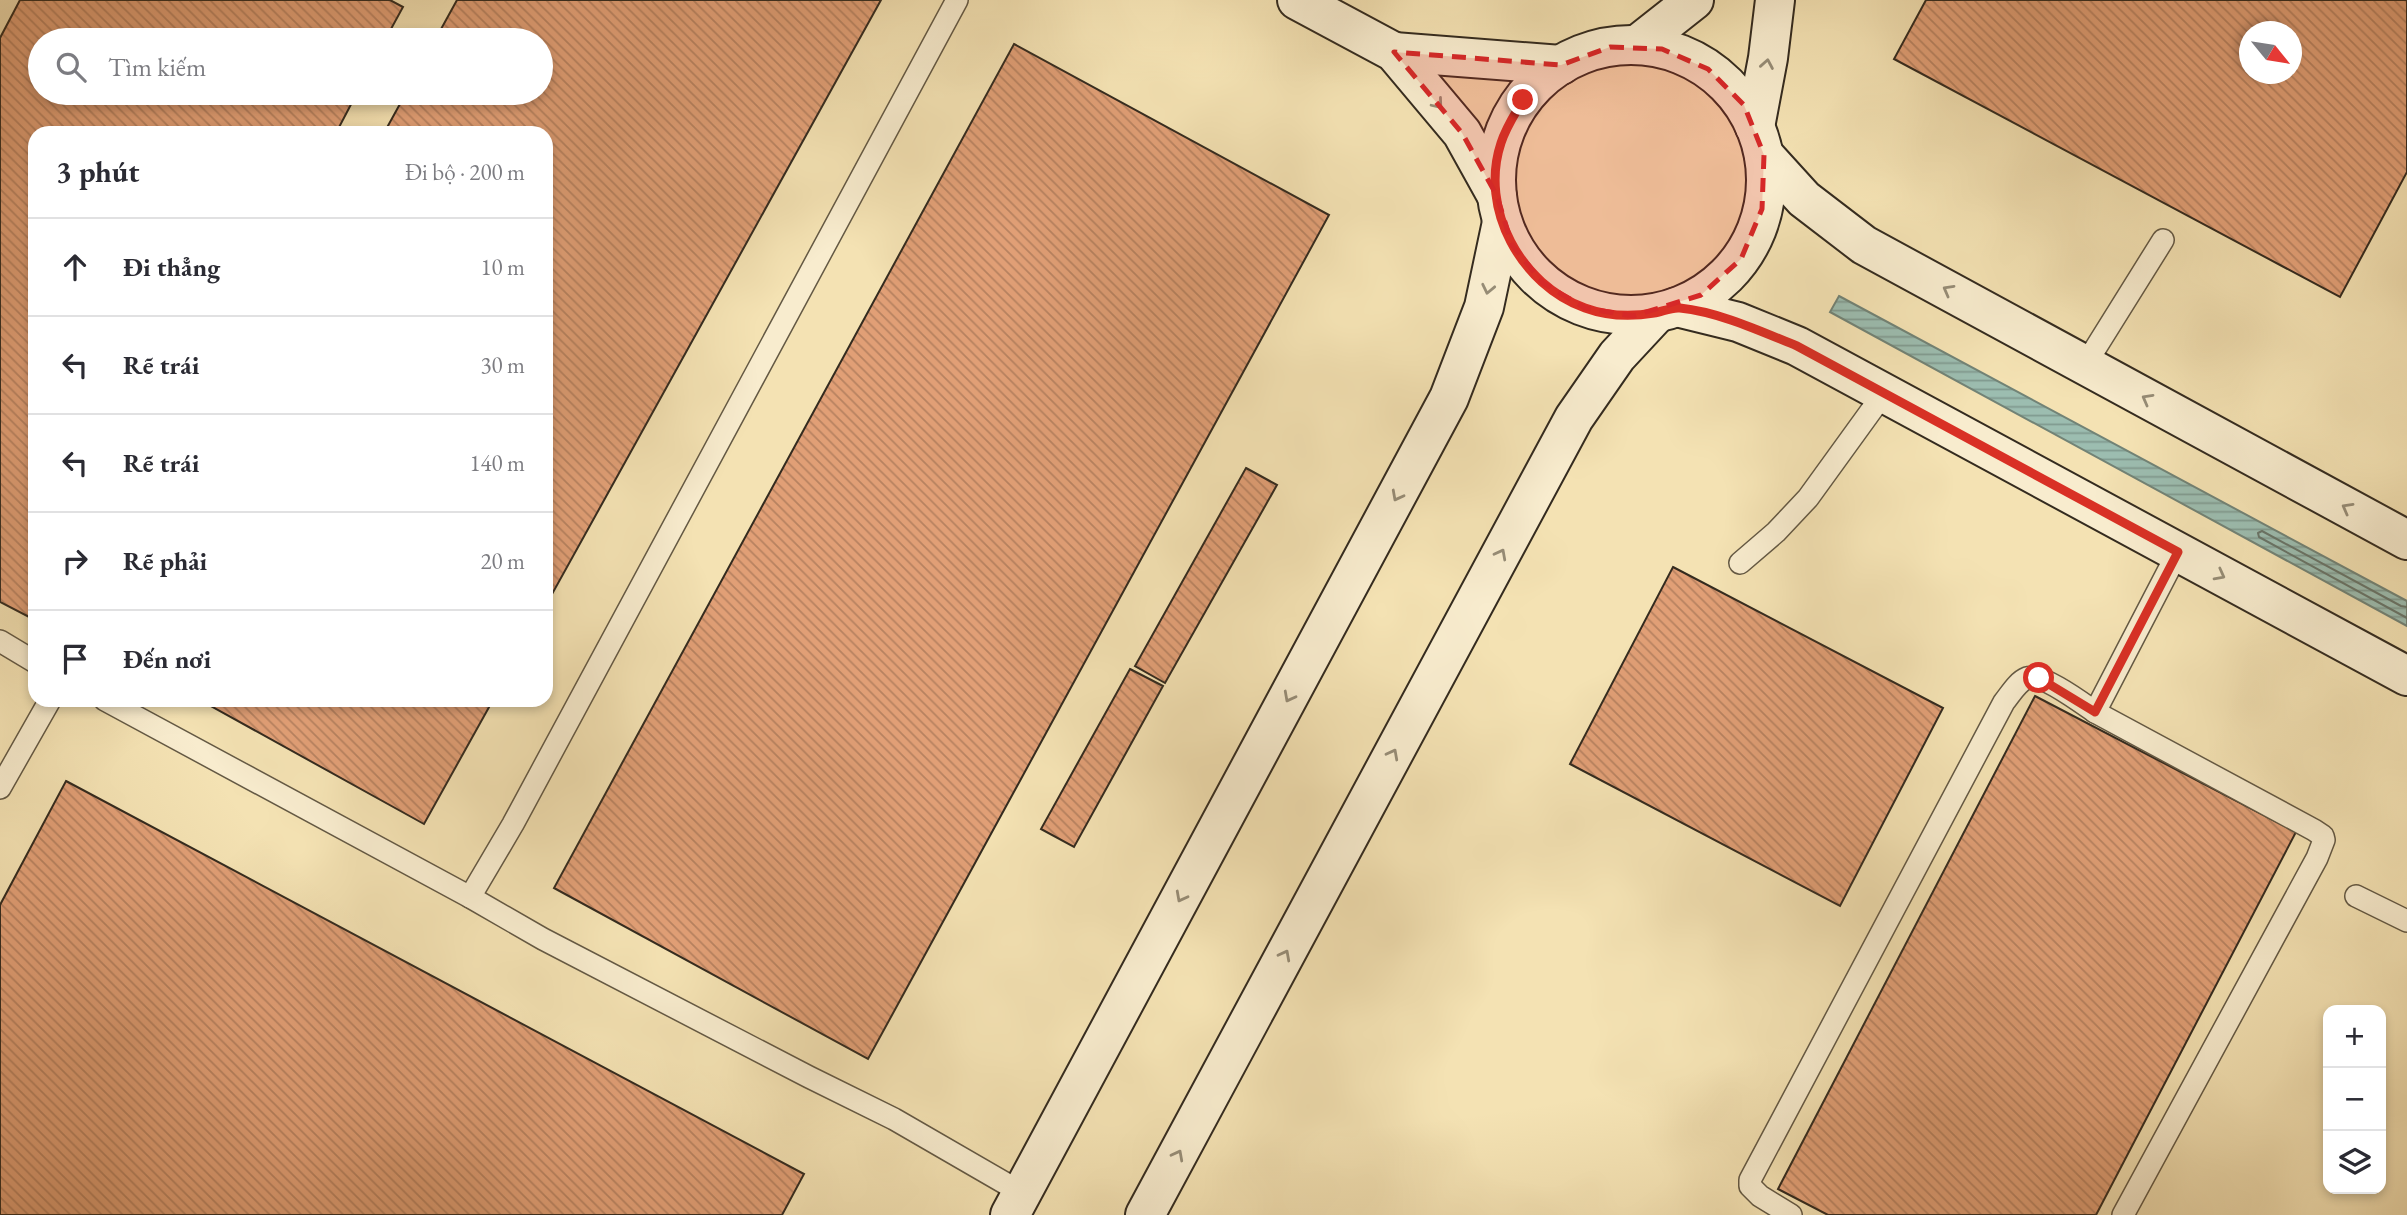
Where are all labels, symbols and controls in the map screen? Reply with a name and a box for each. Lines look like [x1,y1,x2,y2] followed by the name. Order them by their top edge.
[2239,21,2302,84] north arrow
[28,28,553,105] search box
[52,48,90,86] icon: search
[108,50,206,84] text: Tìm kiếm
[1759,58,1774,70] one-way arrow
[1507,84,1538,115] route end
[1430,96,1442,109] one-way arrow
[56,152,140,191] text: 3 phút
[405,157,525,187] text: Đi bộ · 200 m
[56,248,94,286] icon: ahead
[123,250,220,284] text: Đi thẳng
[480,252,525,282] text: 10 m
[1481,283,1496,295] one-way arrow
[1942,285,1955,298] one-way arrow
[56,346,94,384] icon: left
[123,348,199,382] text: Rẽ trái
[480,350,525,380] text: 30 m
[2142,394,2155,407] one-way arrow
[56,444,94,482] icon: left
[123,446,199,480] text: Rẽ trái
[469,448,525,478] text: 140 m
[1391,489,1405,501] one-way arrow
[2342,503,2354,516] one-way arrow
[56,542,94,580] icon: right
[123,544,207,578] text: Rẽ phải
[480,546,525,576] text: 20 m
[1493,549,1506,561] one-way arrow
[2213,567,2225,580] one-way arrow
[56,640,94,678] icon: arrive
[123,642,211,676] text: Đến nơi
[2023,662,2054,693] route start
[1284,689,1297,702] one-way arrow
[1385,749,1398,761] one-way arrow
[1176,890,1189,902] one-way arrow
[1277,949,1291,962] one-way arrow
[2323,1005,2386,1194] map controls
[2323,1005,2386,1068] button: +
[2323,1068,2386,1131] button: −
[2323,1131,2386,1194] button: layers
[1169,1150,1183,1162] one-way arrow

